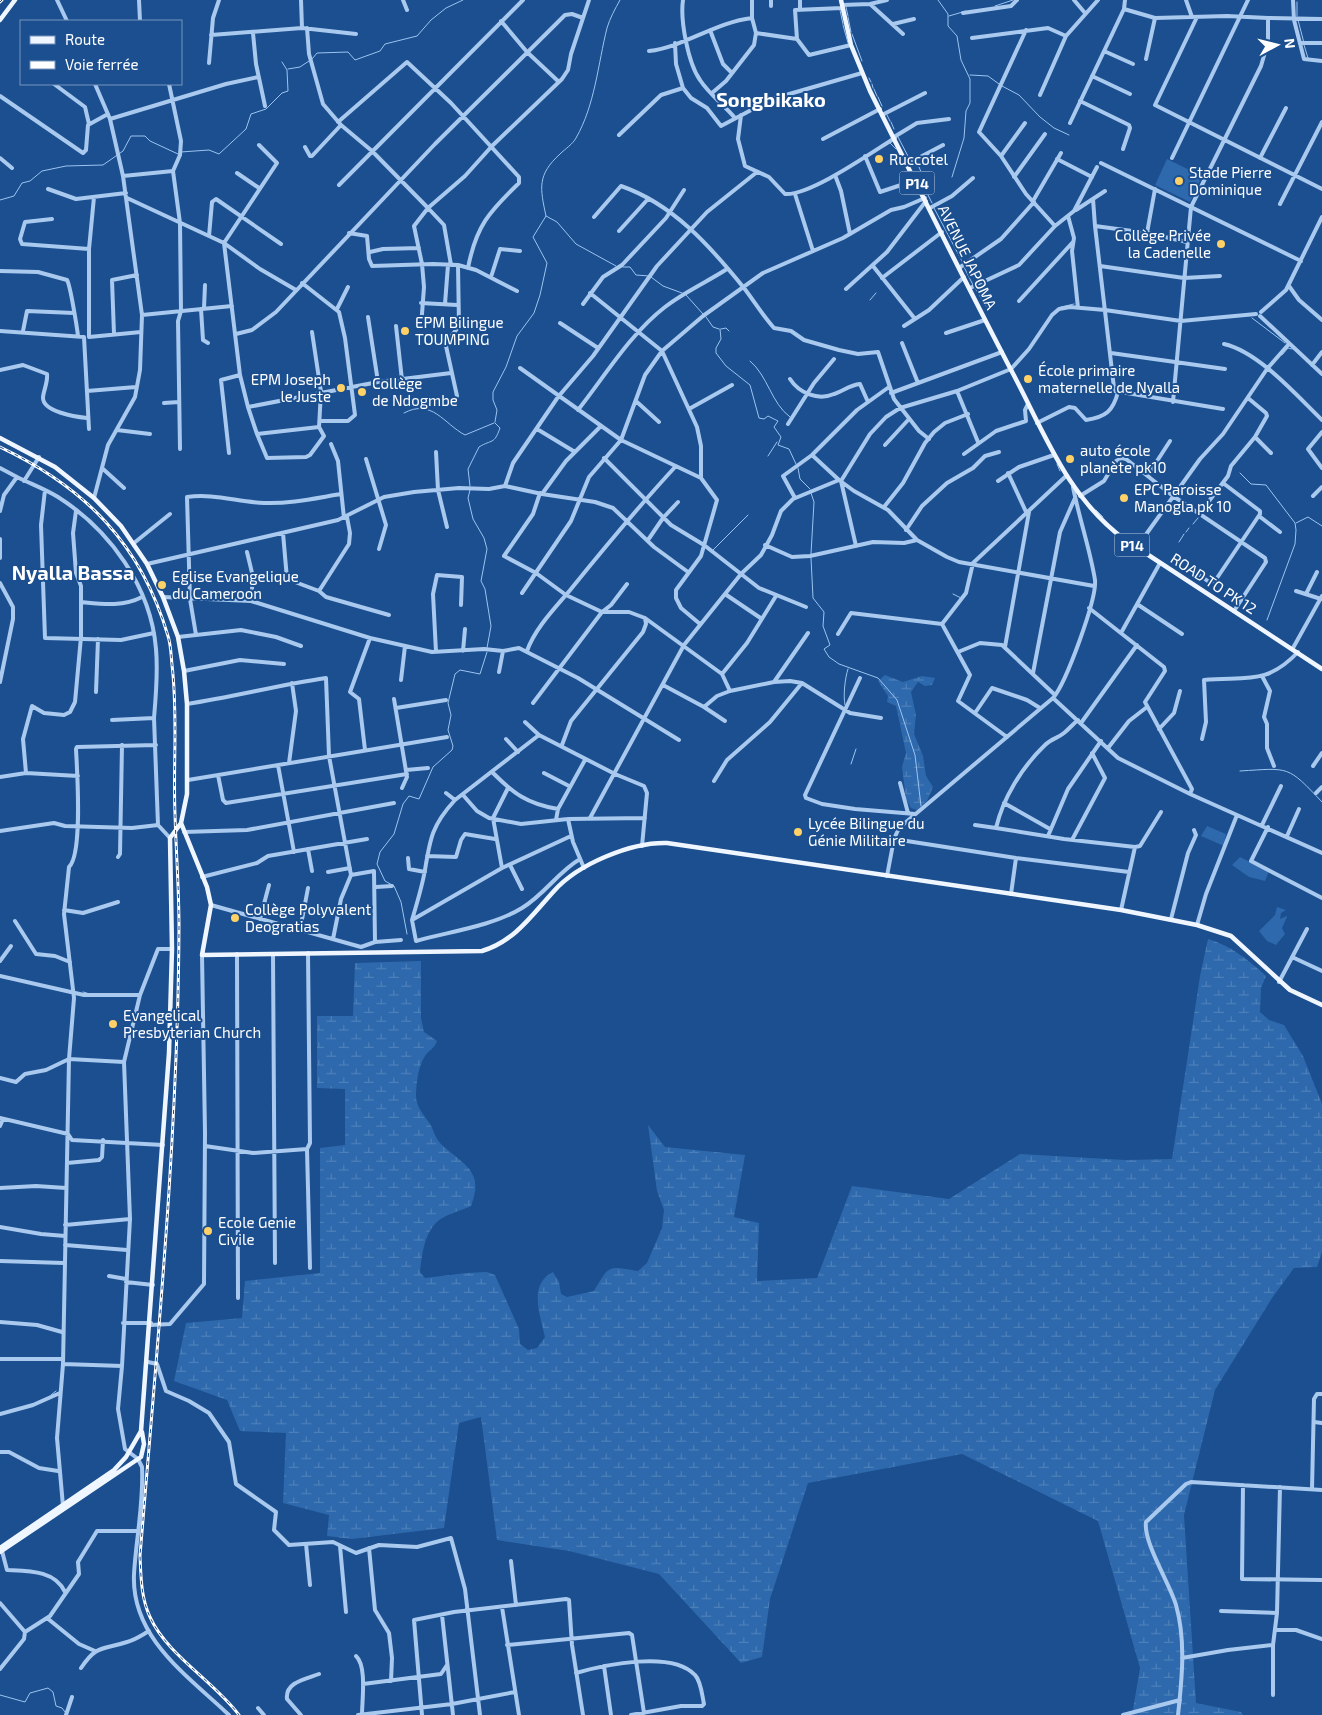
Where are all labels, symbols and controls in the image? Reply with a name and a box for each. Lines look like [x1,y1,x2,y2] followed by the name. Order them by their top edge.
[20,20,182,85] legend
[1252,20,1302,70] north arrow
[65,30,105,48] text: Route
[1281,37,1299,49] text: N
[65,55,139,73] text: Voie ferrée
[716,87,826,111] district label: Songbikako
[889,150,949,168] place label: Ruccotel
[873,153,885,165] marker: Ruccotel
[1189,163,1272,198] place label: Stade Pierre Dominique
[900,172,934,194] road number: P14
[1173,175,1185,187] marker: Stade Pierre Dominique
[935,202,1001,313] street label: AVENUE JAPOMA
[1115,226,1211,261] place label: Collège Privée la Cadenelle
[1215,238,1227,250] marker: Collège Privée la Cadenelle
[415,313,504,348] place label: EPM Bilingue TOUMPING
[399,325,411,337] marker: EPM Bilingue TOUMPING
[1038,361,1180,396] place label: École primaire maternelle de Nyalla
[251,370,331,405] place label: EPM Joseph le Juste
[1022,373,1034,385] marker: École primaire maternelle de Nyalla
[372,374,458,409] place label: Collège de Ndogmbe
[335,382,347,394] marker: EPM Joseph le Juste
[356,386,368,398] marker: Collège de Ndogmbe
[1080,441,1167,476] place label: auto école planète pk10
[1064,453,1076,465] marker: auto école planète pk10
[1134,480,1232,515] place label: EPC Paroisse Manogla pk 10
[1118,492,1130,504] marker: EPC Paroisse Manogla pk 10
[1114,534,1150,556] road number: P14
[1168,549,1260,617] street label: ROAD TO PK 12
[12,560,134,585] district label: Nyalla Bassa
[172,567,299,602] place label: Eglise Evangelique du Cameroon
[156,579,168,591] marker: Eglise Evangelique du Cameroon
[808,814,925,849] place label: Lycée Bilingue du Génie Militaire
[792,826,804,838] marker: Lycée Bilingue du Génie Militaire
[245,900,371,935] place label: Collège Polyvalent Deogratias
[229,912,241,924] marker: Collège Polyvalent Deogratias
[123,1006,261,1041] place label: Evangelical Presbyterian Church
[107,1018,119,1030] marker: Evangelical Presbyterian Church
[218,1213,296,1248] place label: Ecole Genie Civile
[202,1225,214,1237] marker: Ecole Genie Civile

